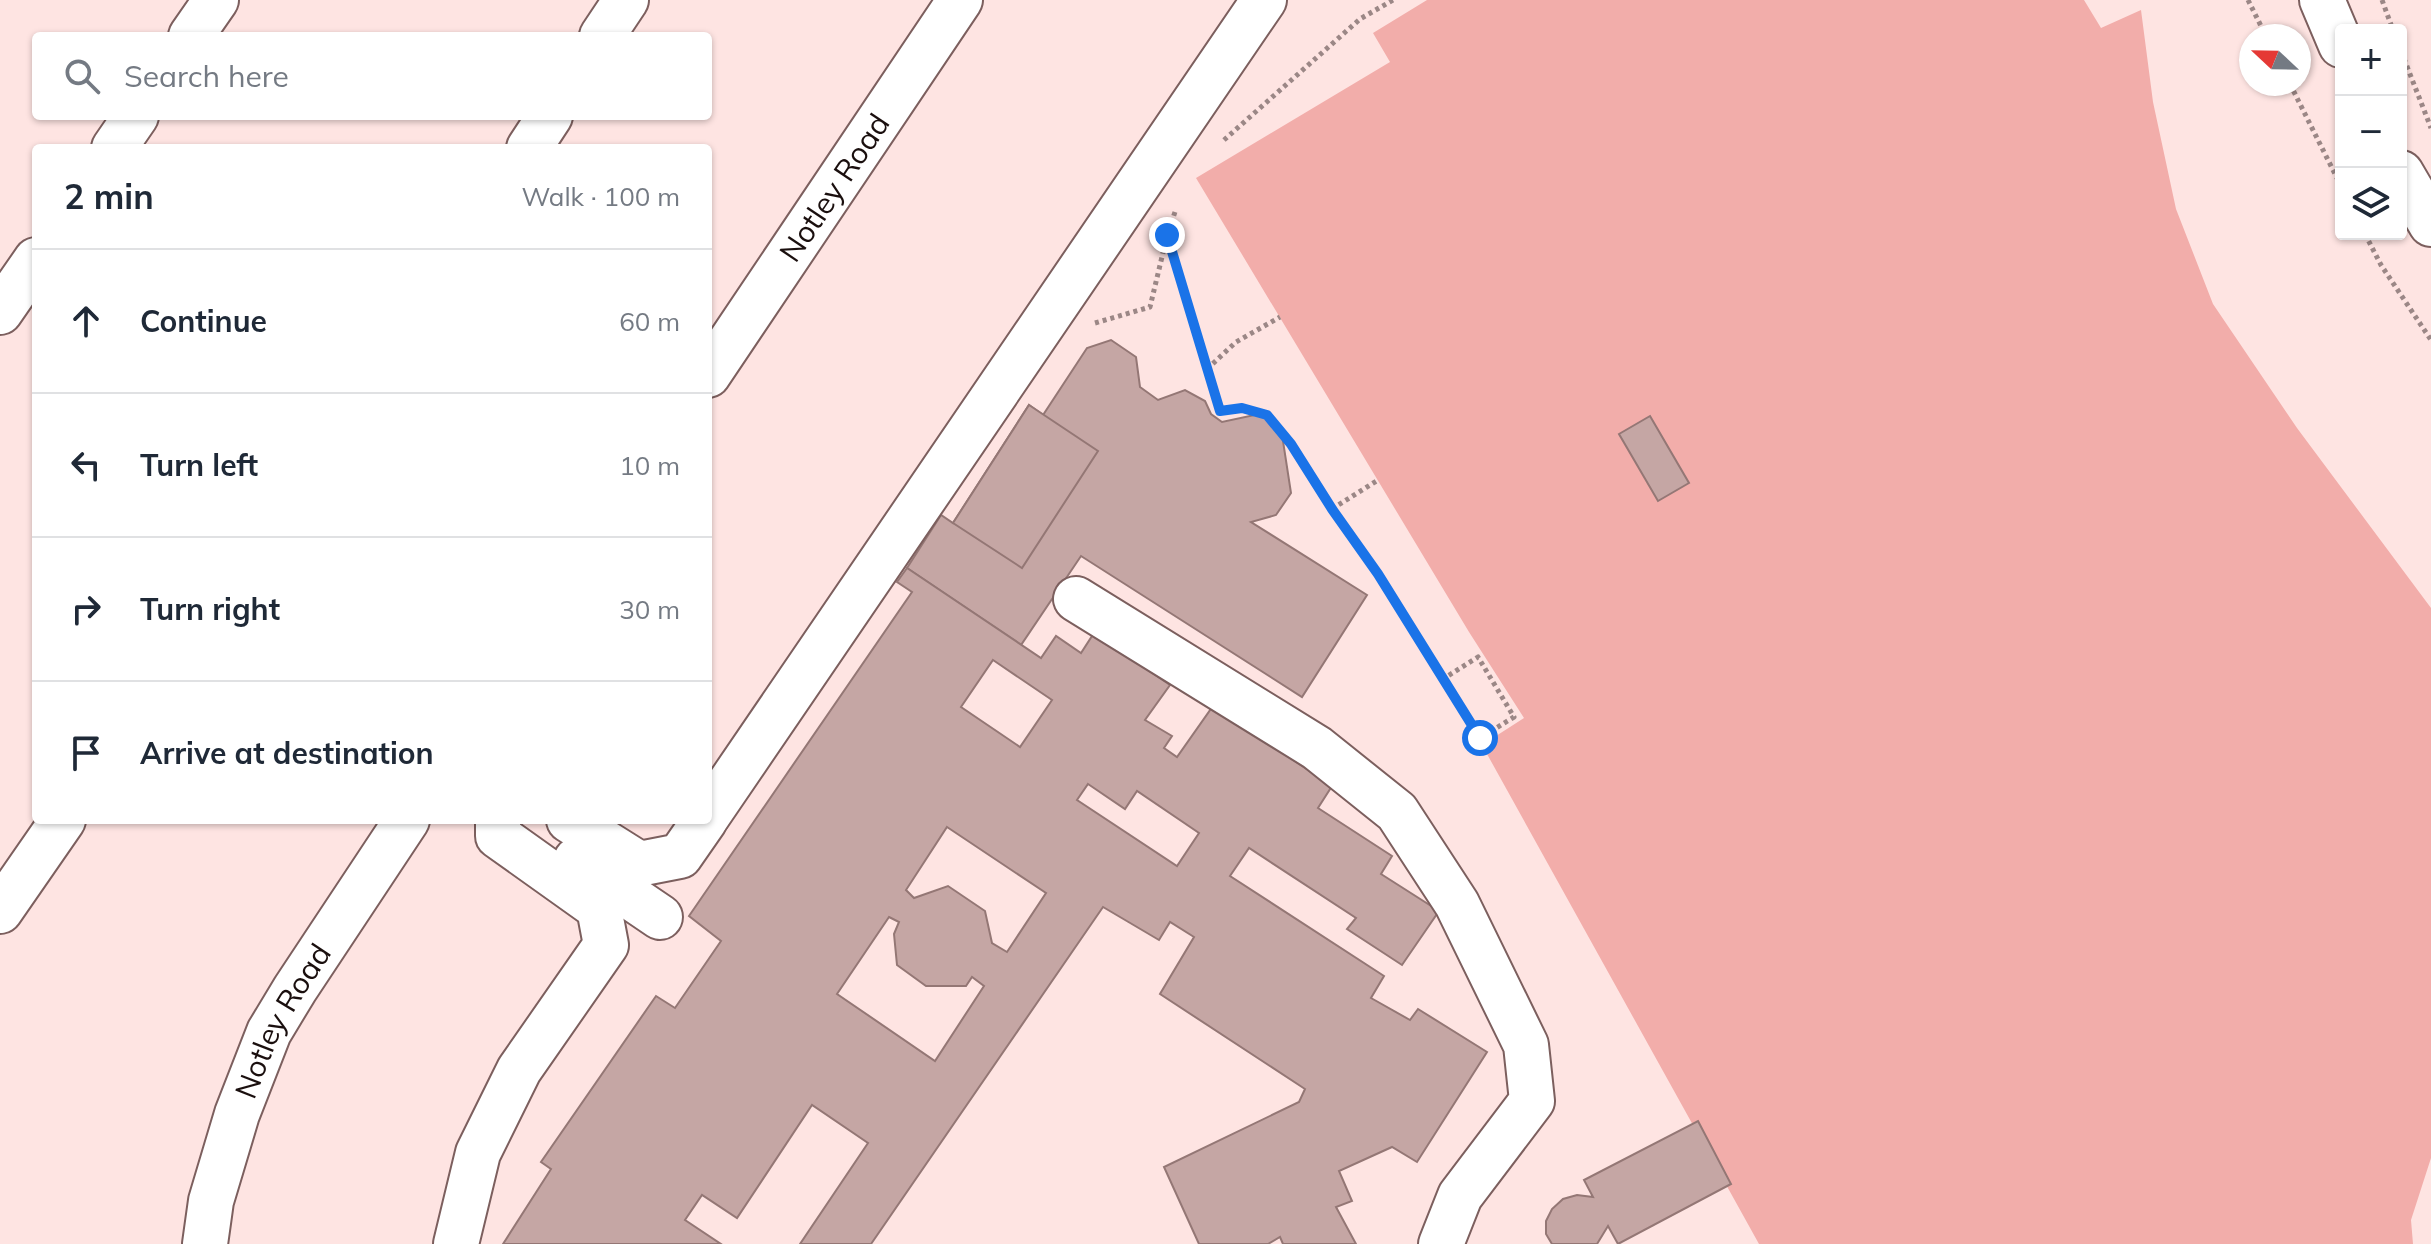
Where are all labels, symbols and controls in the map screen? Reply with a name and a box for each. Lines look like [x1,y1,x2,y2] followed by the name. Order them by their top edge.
[2239,24,2311,96] north arrow
[2335,24,2407,240] map controls
[2335,24,2407,96] button: +
[32,32,712,120] search box
[60,54,104,98] icon: search
[124,57,289,95] text: Search here
[2335,96,2407,168] button: −
[771,106,897,269] street label: Notley Road
[2335,168,2407,240] button: layers
[64,175,154,218] text: 2 min
[521,180,680,213] text: Walk · 100 m
[1149,217,1185,253] route end
[64,299,108,343] icon: ahead
[140,302,267,340] text: Continue
[619,305,680,338] text: 60 m
[64,443,108,487] icon: left
[140,446,258,484] text: Turn left
[619,449,680,482] text: 10 m
[64,587,108,631] icon: right
[140,590,280,628] text: Turn right
[619,593,680,626] text: 30 m
[1462,720,1498,756] route start
[64,731,108,775] icon: arrive
[140,734,434,772] text: Arrive at destination
[226,936,339,1104] street label: Notley Road

